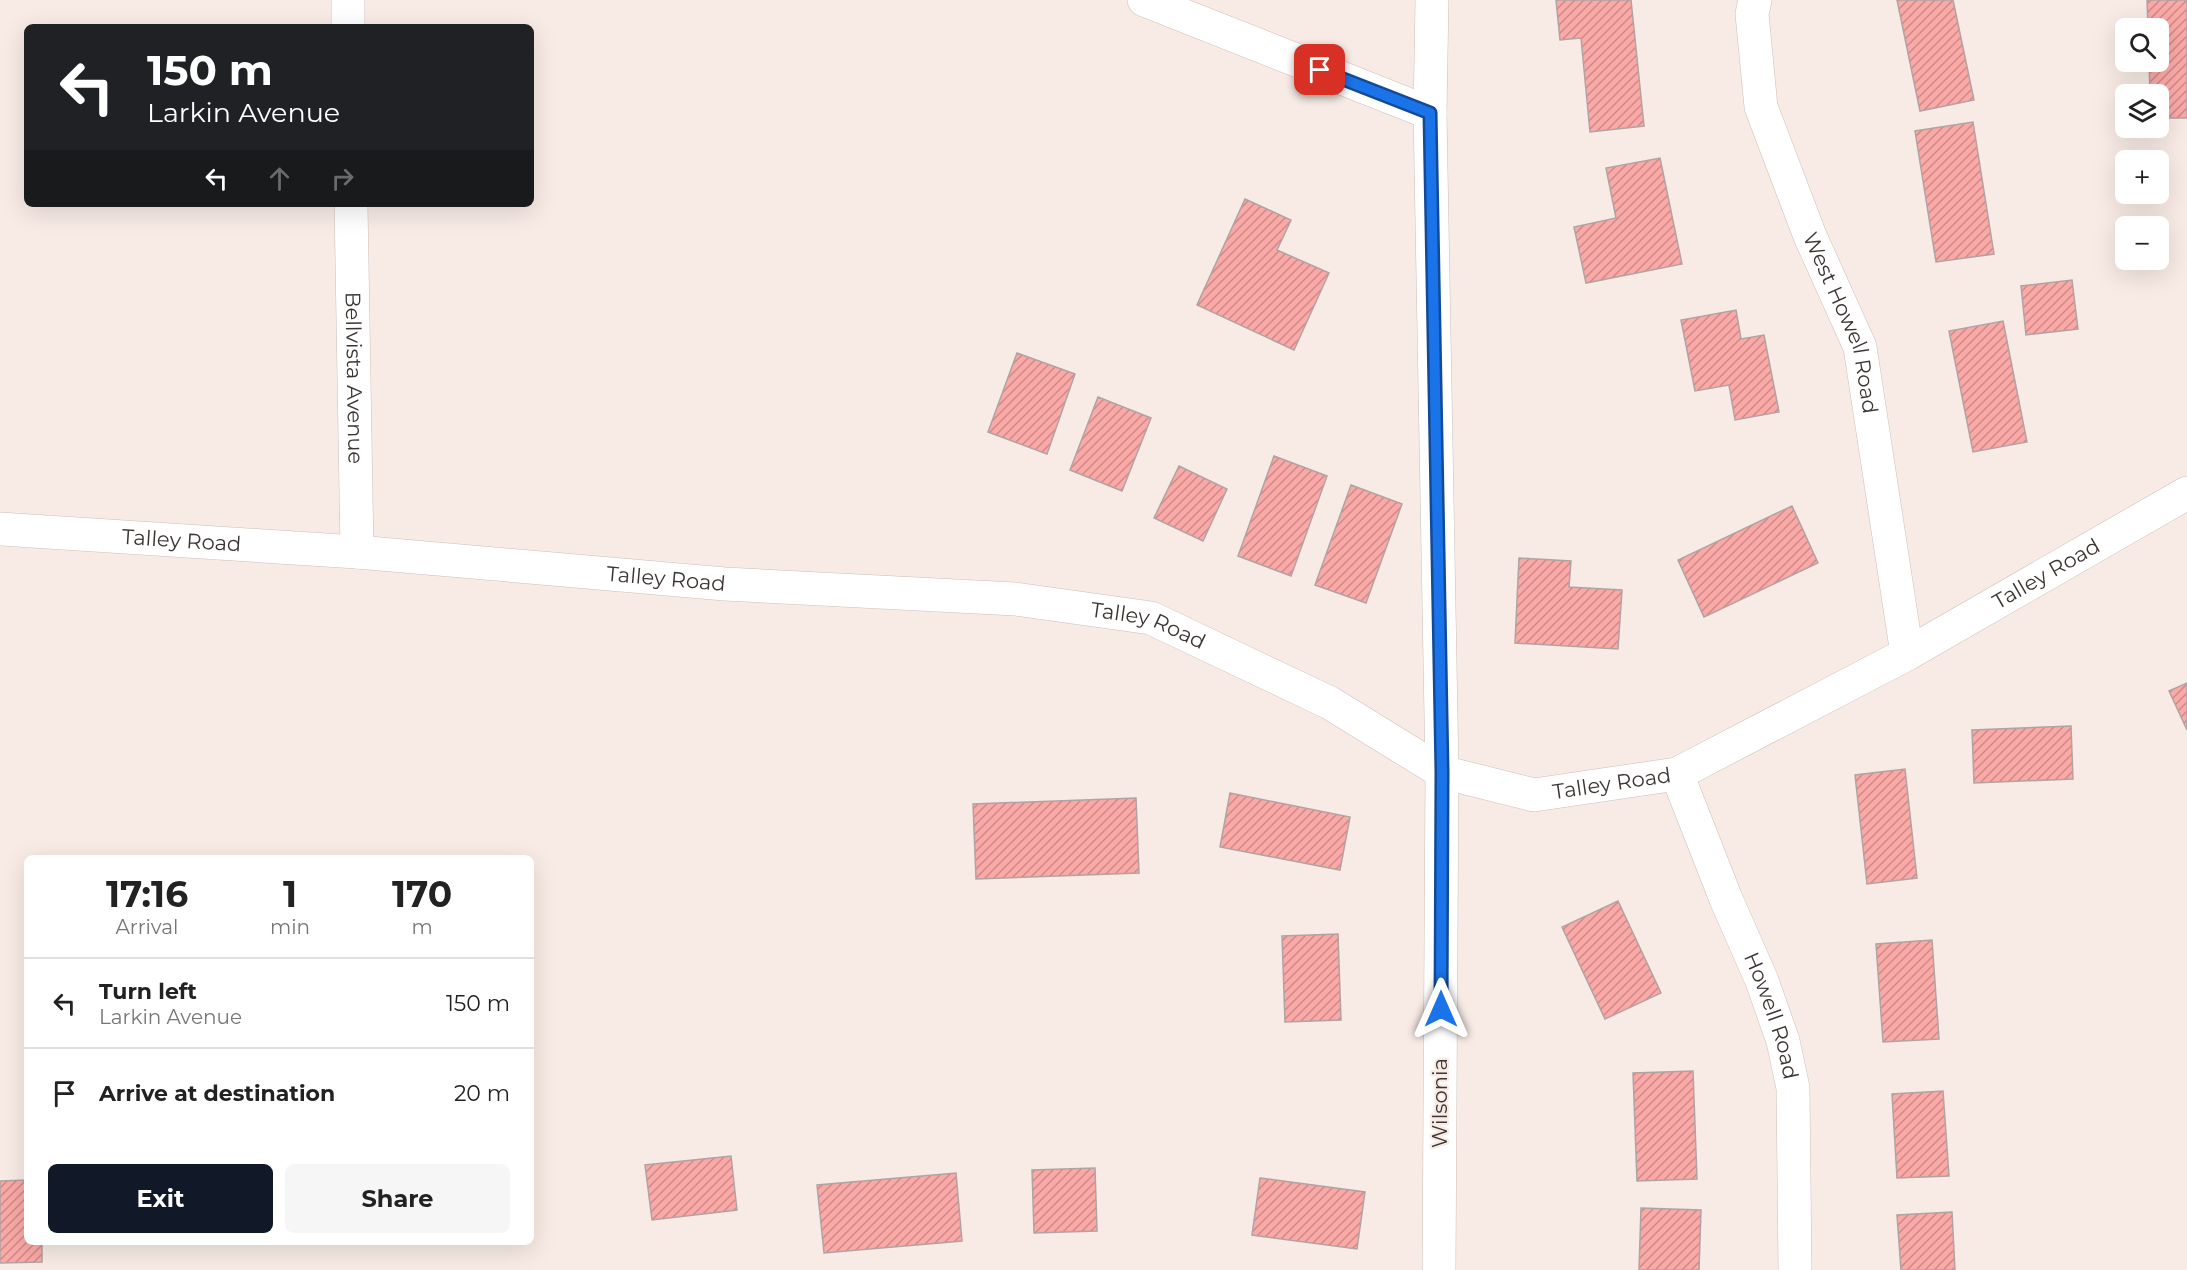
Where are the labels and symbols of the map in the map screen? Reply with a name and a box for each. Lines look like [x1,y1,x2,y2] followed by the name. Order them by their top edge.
[1294,44,1345,95] pin
[1798,228,1883,415] street label: West Howell Road
[341,292,368,464] street label: Bellvista Avenue
[121,524,242,557] street label: Talley Road
[1988,533,2104,614] street label: Talley Road
[605,561,727,596] street label: Talley Road
[1089,597,1210,654] street label: Talley Road
[1551,762,1673,804] street label: Talley Road
[1739,948,1804,1082] street label: Howell Road
[1409,977,1473,1041] position arrow
[1427,1058,1452,1148] street label: Wilsonia

